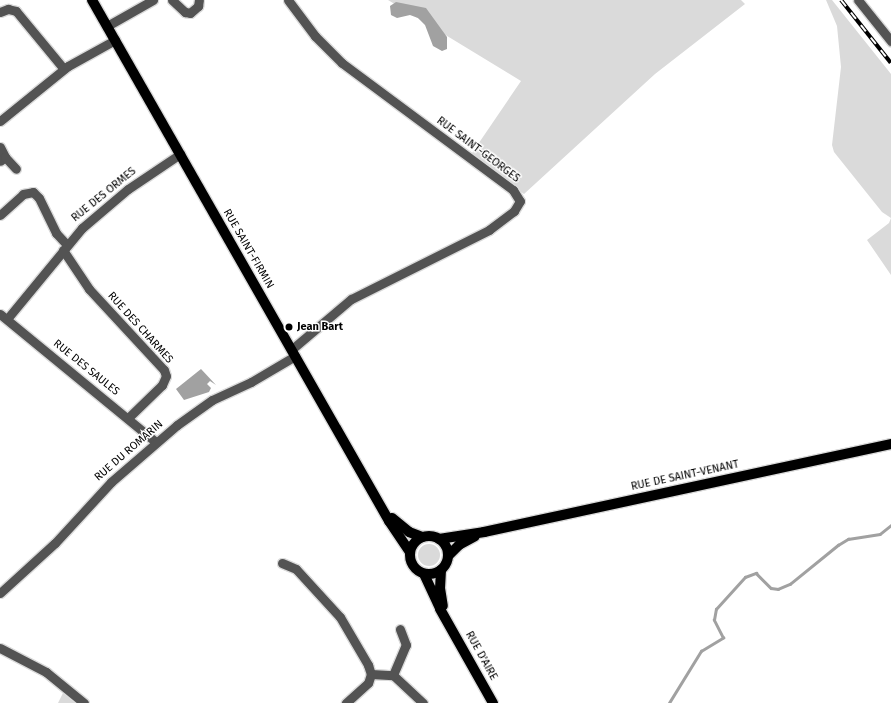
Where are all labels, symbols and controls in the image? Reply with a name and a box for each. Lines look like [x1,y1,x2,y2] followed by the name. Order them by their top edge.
[434,114,522,186] street label: RUE SAINT-GEORGES
[69,165,139,225] street label: RUE DES ORMES
[220,207,276,291] street label: RUE SAINT-FIRMIN
[105,290,175,366] street label: RUE DES CHARMES
[297,320,343,334] place label: Jean Bart
[284,322,294,332] marker: Jean Bart
[50,337,122,399] street label: RUE DES SAULES
[92,418,166,484] street label: RUE DU ROMARIN
[630,458,740,494] street label: RUE DE SAINT-VENANT
[462,629,500,683] street label: RUE D'AIRE

